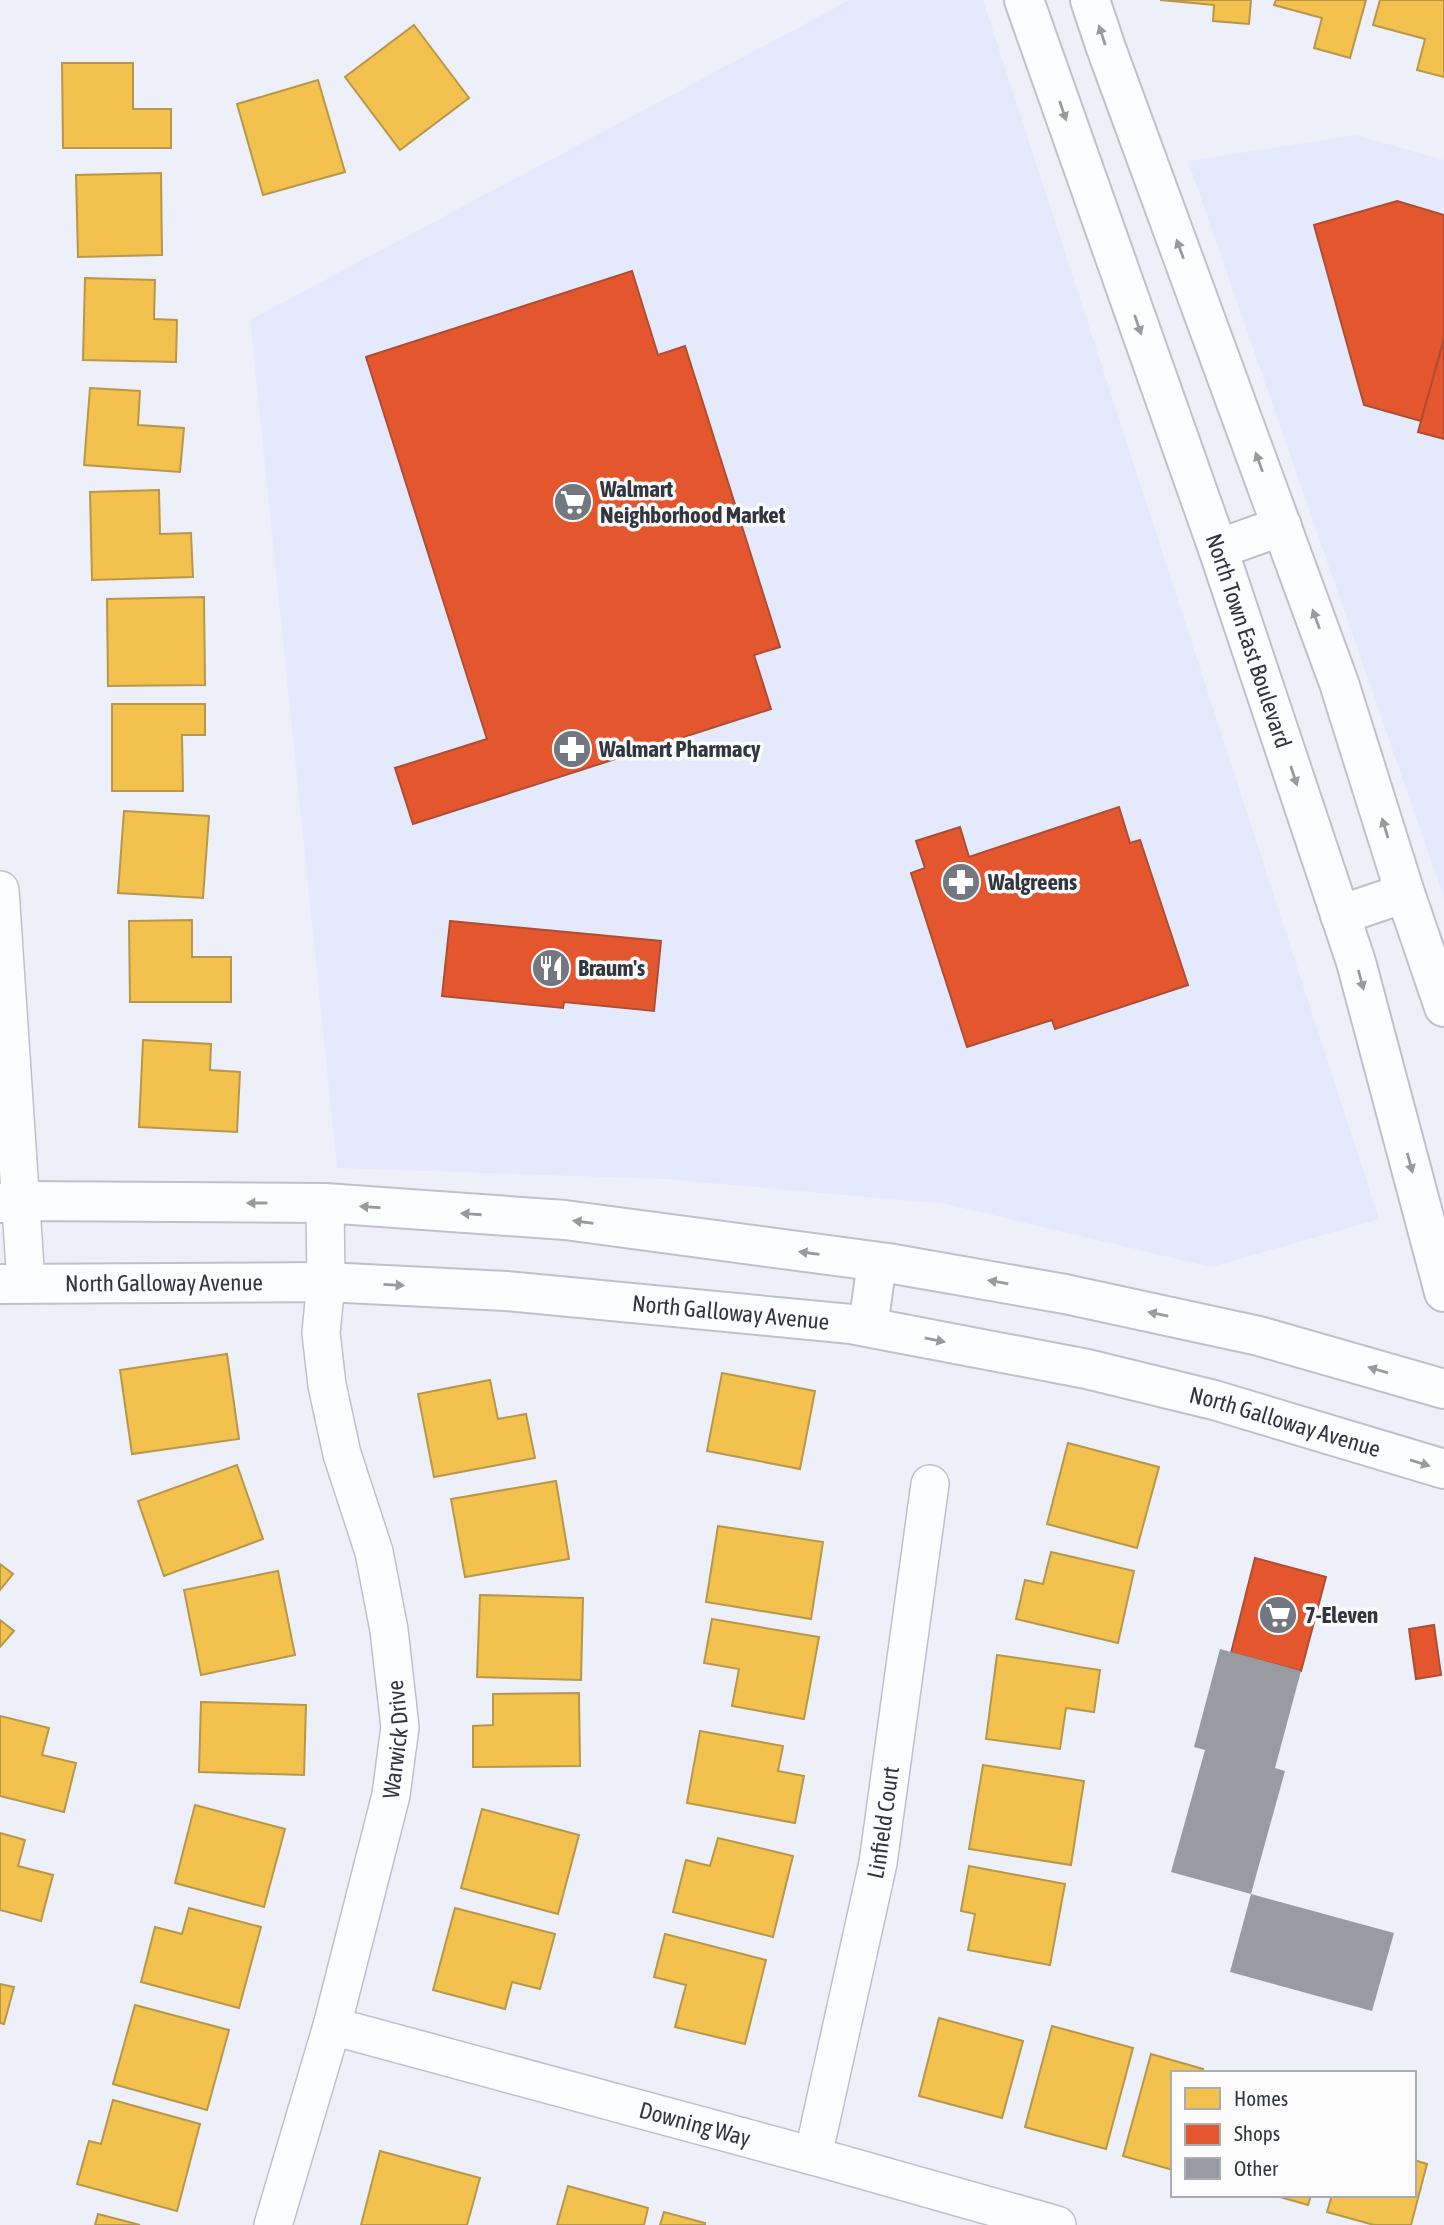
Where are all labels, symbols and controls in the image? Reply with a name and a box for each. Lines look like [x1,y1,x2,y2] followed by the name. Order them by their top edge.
[1096,25,1106,46] one-way arrow
[1058,100,1069,121] one-way arrow
[1174,238,1185,259] one-way arrow
[1133,315,1144,336] one-way arrow
[1253,452,1264,473] one-way arrow
[599,476,786,528] place label: Walmart Neighborhood Market
[552,481,594,523] supermarket icon: Walmart Neighborhood Market
[1201,530,1297,751] street label: North Town East Boulevard
[1310,609,1321,630] one-way arrow
[551,728,593,770] pharmacy icon: Walmart Pharmacy
[598,736,761,762] place label: Walmart Pharmacy
[1289,766,1300,787] one-way arrow
[1379,817,1390,838] one-way arrow
[940,861,982,903] pharmacy icon: Walgreens
[987,869,1077,895] place label: Walgreens
[530,947,572,989] restaurant icon: Braum's
[578,955,645,981] place label: Braum's
[1356,969,1367,991] one-way arrow
[1405,1153,1416,1175] one-way arrow
[246,1197,268,1209] one-way arrow
[358,1201,380,1212] one-way arrow
[460,1208,482,1219] one-way arrow
[572,1217,594,1228] one-way arrow
[798,1247,820,1258] one-way arrow
[65,1269,263,1297] street label: North Galloway Avenue
[987,1277,1009,1288] one-way arrow
[383,1280,405,1291] one-way arrow
[631,1290,831,1335] street label: North Galloway Avenue
[1147,1308,1169,1319] one-way arrow
[924,1335,946,1346] one-way arrow
[1367,1364,1389,1375] one-way arrow
[1187,1382,1384,1462] street label: North Galloway Avenue
[1410,1458,1431,1468] one-way arrow
[1257,1594,1299,1636] supermarket icon: 7-Eleven
[1305,1602,1378,1628] place label: 7-Eleven
[378,1679,413,1800] street label: Warwick Drive
[862,1765,904,1881] street label: Linfield Court
[1171,2071,1416,2197] legend
[1234,2086,1288,2110] text: Homes
[637,2097,753,2152] street label: Downing Way
[1234,2121,1280,2145] text: Shops
[1234,2156,1279,2180] text: Other

